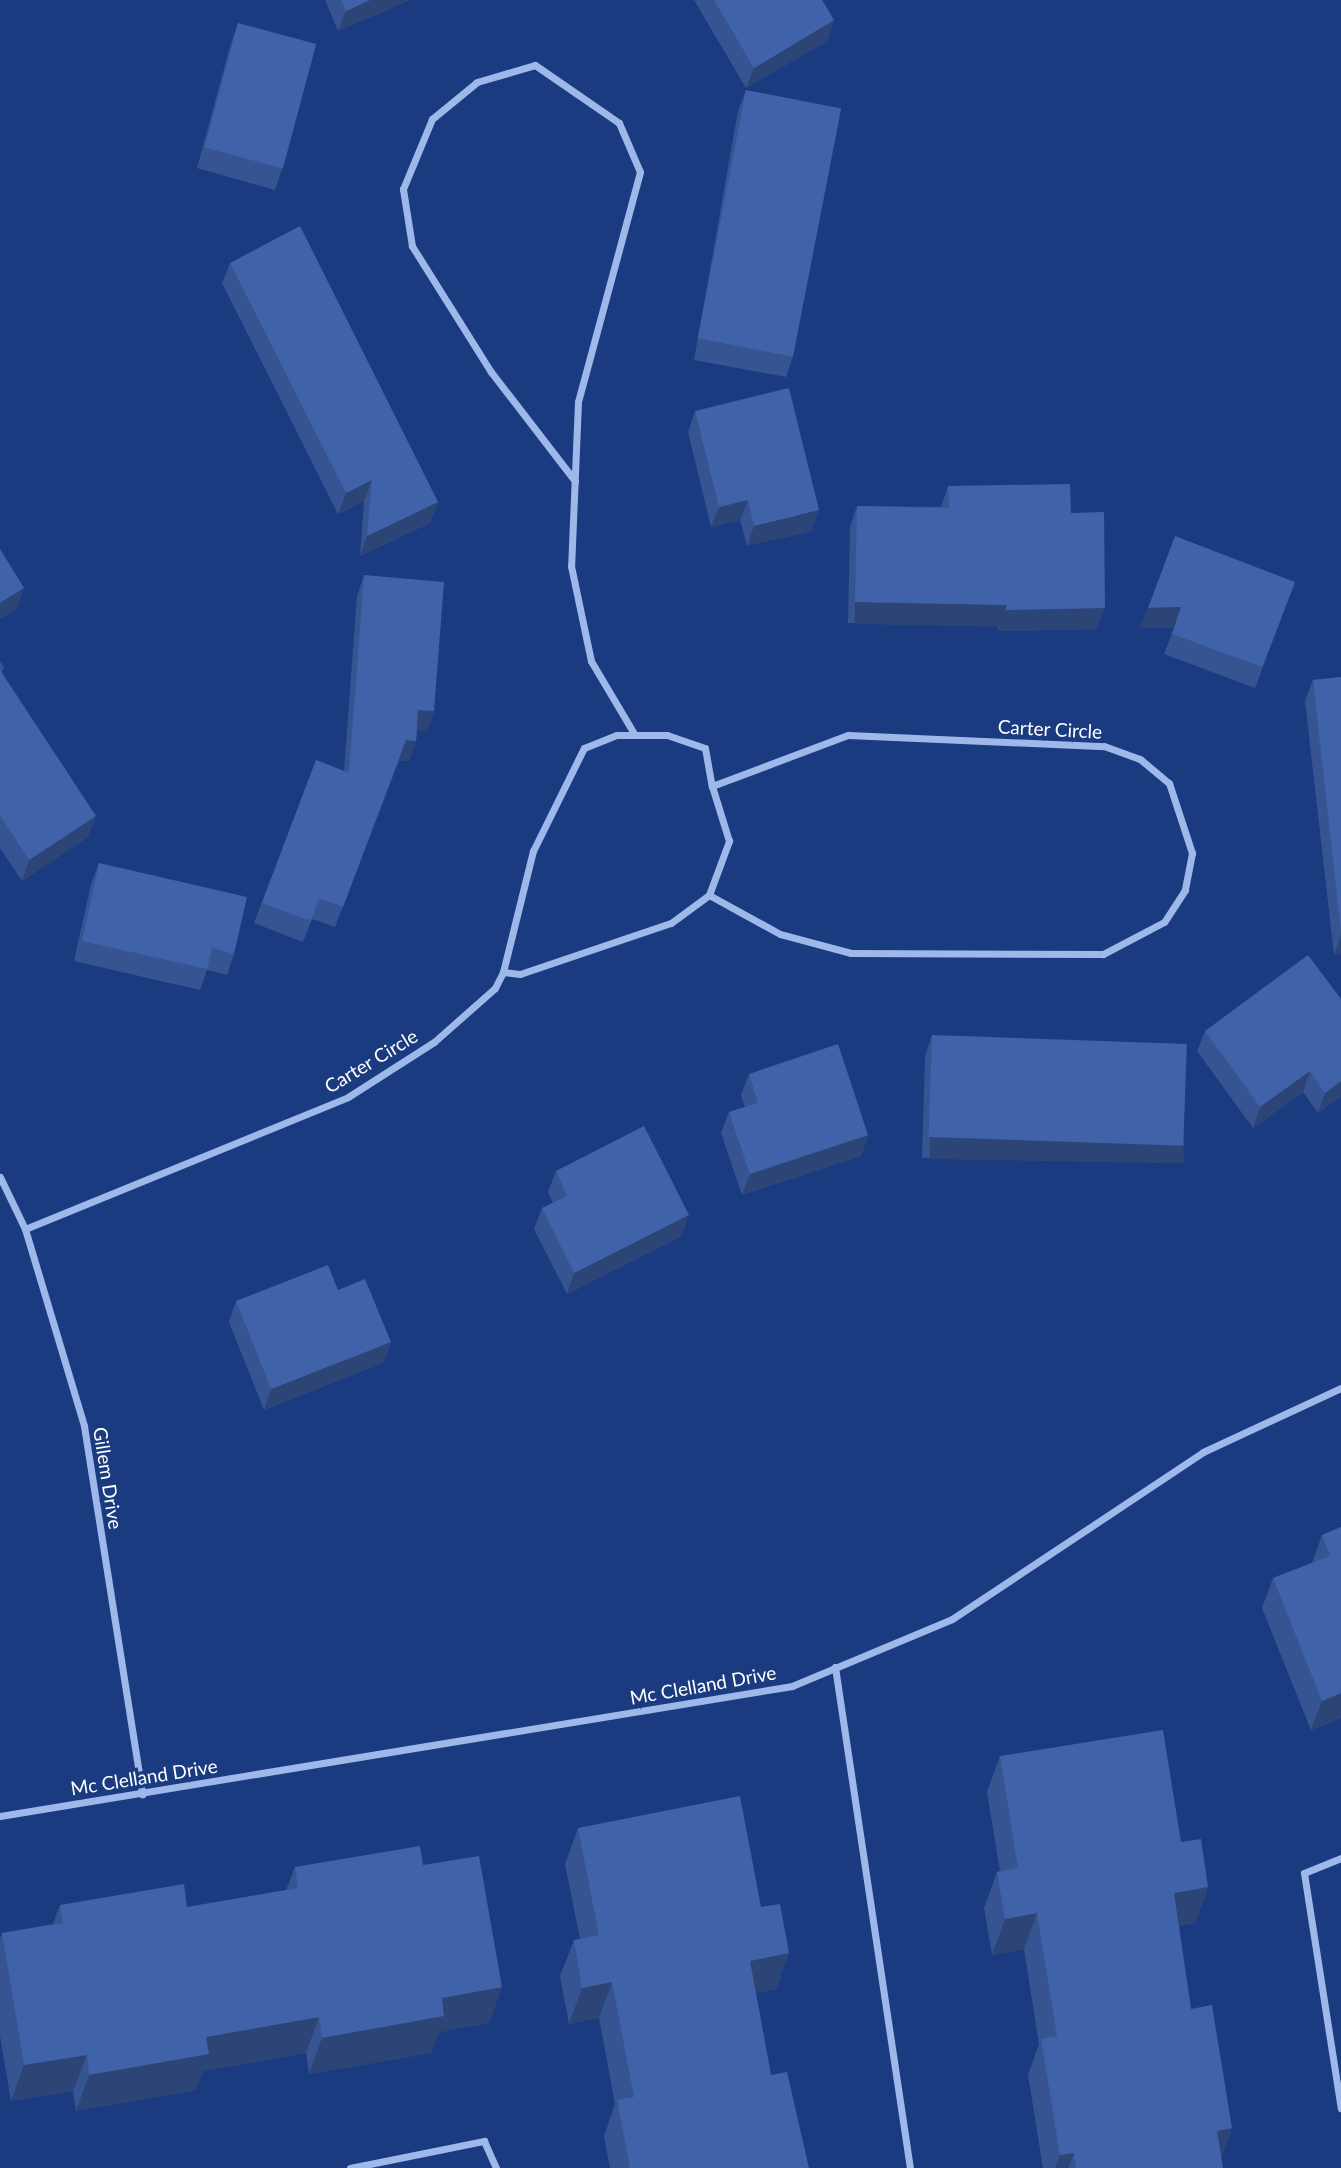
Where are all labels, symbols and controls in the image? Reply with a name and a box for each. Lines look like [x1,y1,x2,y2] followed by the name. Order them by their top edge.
[997,715,1103,743] street label: Carter Circle
[320,1024,422,1098] street label: Carter Circle
[89,1425,127,1531] street label: Gillem Drive
[628,1661,778,1709] street label: Mc Clelland Drive
[69,1754,219,1800] street label: Mc Clelland Drive

